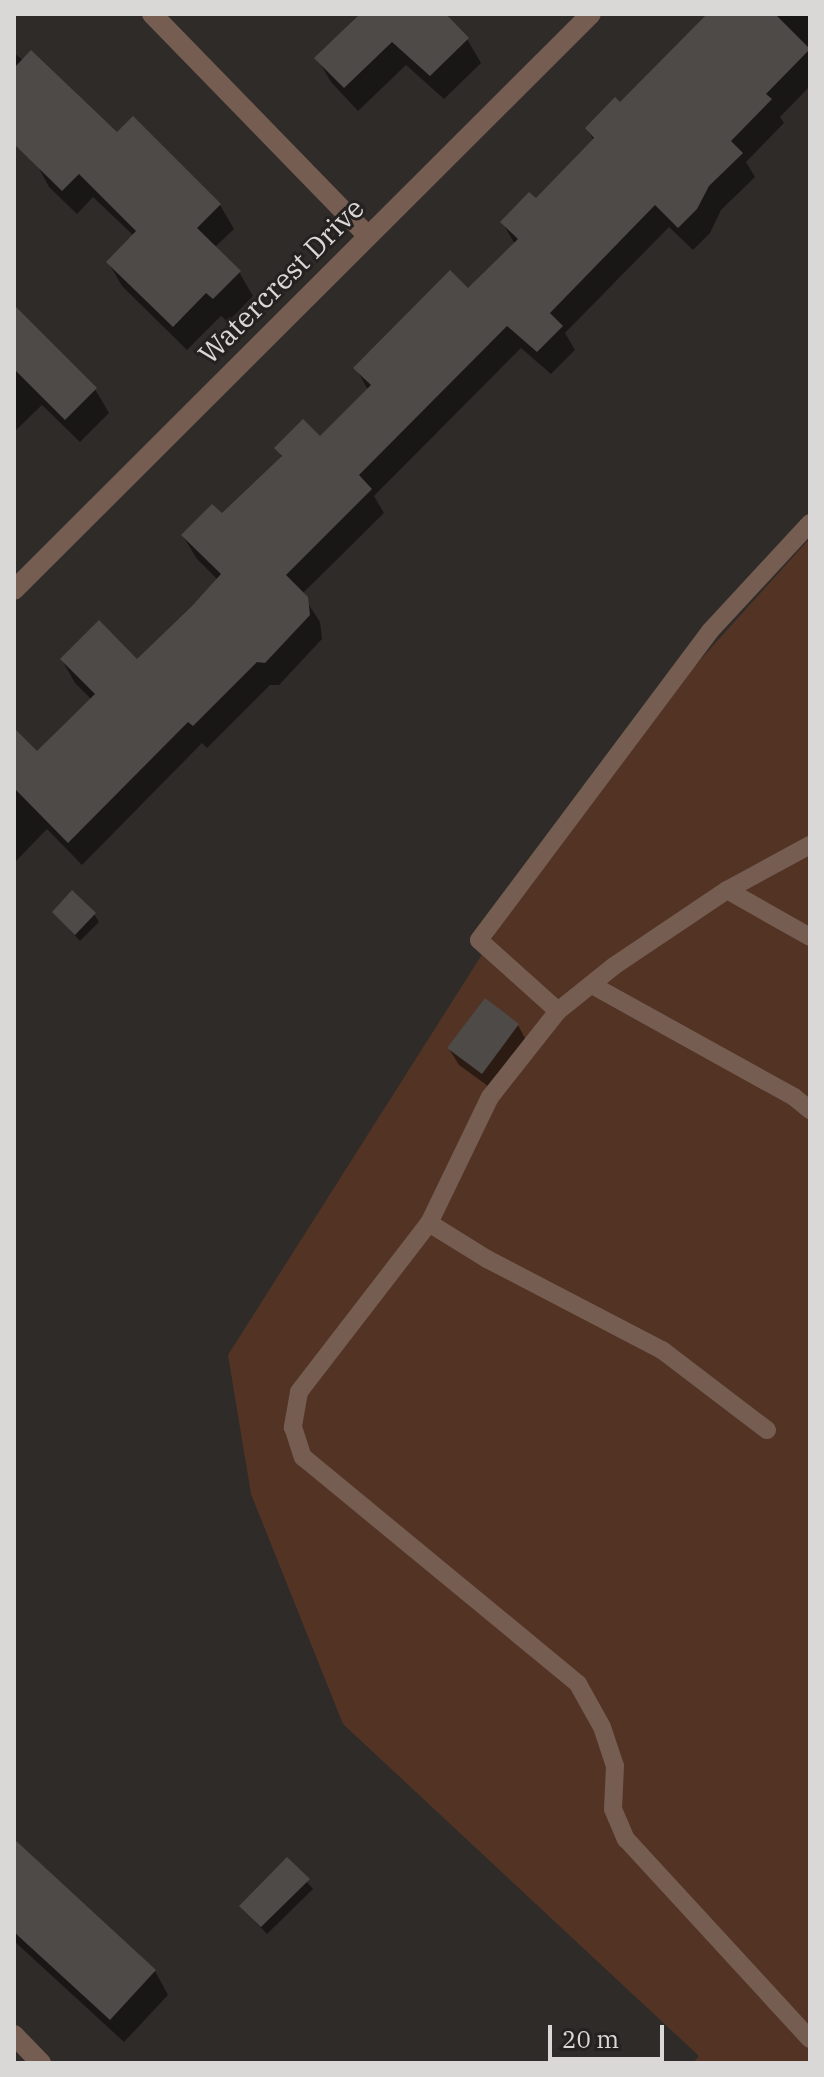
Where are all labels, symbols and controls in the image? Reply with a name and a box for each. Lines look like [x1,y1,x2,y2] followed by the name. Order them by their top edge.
[191,191,371,371] street label: Watercrest Drive
[552,2009,668,2059] scale bar
[562,2023,619,2055] text: 20 m

